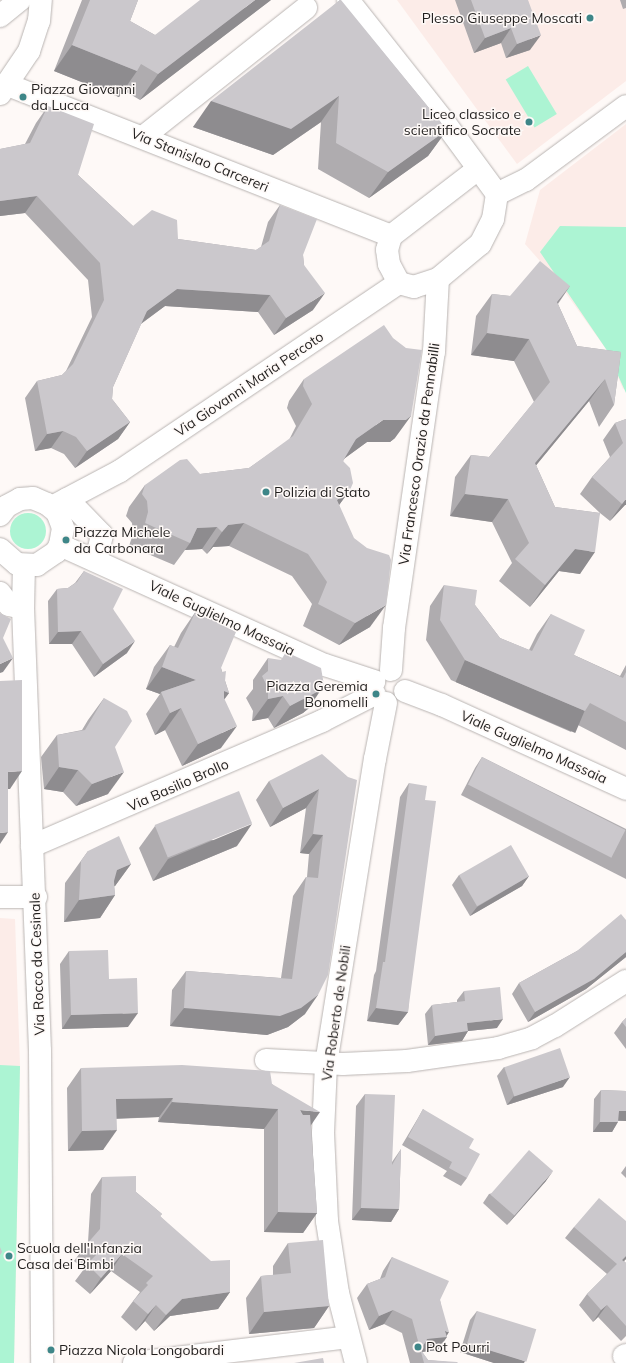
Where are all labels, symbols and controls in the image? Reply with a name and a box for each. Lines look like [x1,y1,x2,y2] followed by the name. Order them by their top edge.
[422,10,582,26] place label: Plesso Giuseppe Moscati
[585,13,595,23] marker: Plesso Giuseppe Moscati
[31,81,135,114] place label: Piazza Giovanni da Lucca
[18,92,28,102] marker: Piazza Giovanni da Lucca
[404,106,521,138] place label: Liceo classico e scientifico Socrate
[524,117,534,127] marker: Liceo classico e scientifico Socrate
[129,125,271,195] street label: Via Stanislao Carcereri
[172,328,326,440] street label: Via Giovanni Maria Percoto
[395,342,443,566] street label: Via Francesco Orazio da Pennabilli
[274,484,370,500] place label: Polizia di Stato
[261,487,271,497] marker: Polizia di Stato
[74,524,170,556] place label: Piazza Michele da Carbonara
[61,535,71,545] marker: Piazza Michele da Carbonara
[146,577,298,659] street label: Viale Guglielmo Massaia
[266,678,368,710] place label: Piazza Geremia Bonomelli
[371,689,381,699] marker: Piazza Geremia Bonomelli
[458,707,610,787] street label: Viale Guglielmo Massaia
[125,755,231,815] street label: Via Basilio Brollo
[26,892,48,1036] street label: Via Rocco da Cesinale
[318,944,354,1082] street label: Via Roberto de Nobili
[17,1240,142,1272] place label: Scuola dell'Infanzia Casa dei Bimbi
[4,1251,14,1261] marker: Scuola dell'Infanzia Casa dei Bimbi
[426,1339,490,1355] place label: Pot Pourri
[59,1342,224,1358] place label: Piazza Nicola Longobardi
[413,1342,423,1352] marker: Pot Pourri
[46,1345,56,1355] marker: Piazza Nicola Longobardi

